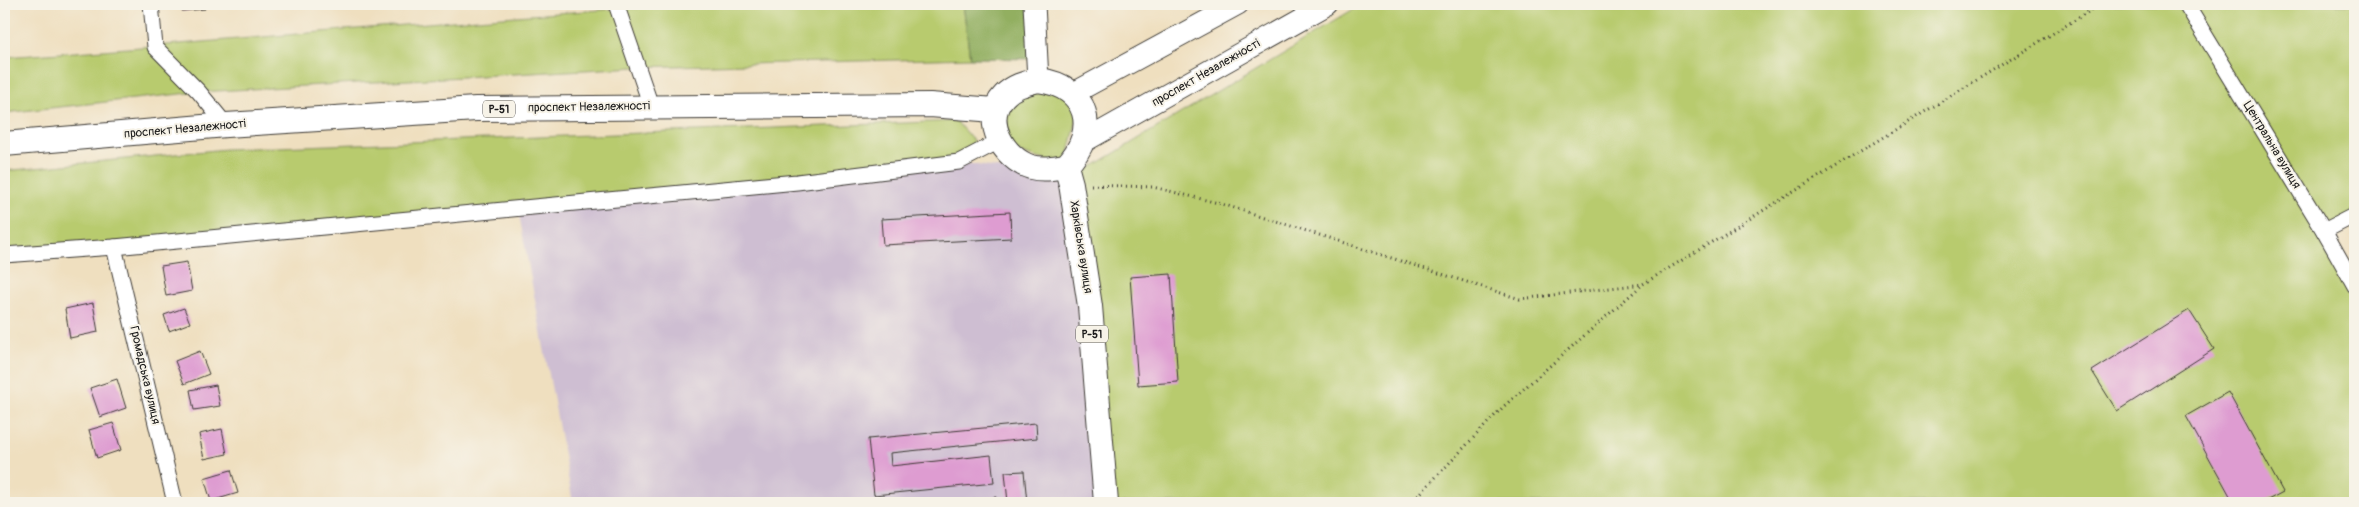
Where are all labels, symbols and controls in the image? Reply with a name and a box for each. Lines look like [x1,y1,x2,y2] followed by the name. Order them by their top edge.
[1149,36,1263,110] street label: проспект Незалежності
[528,98,650,116] street label: проспект Незалежності
[2240,98,2304,192] street label: Центральна вулиця
[483,100,515,118] road number: Р-51
[123,116,247,142] street label: проспект Незалежності
[1066,200,1096,295] street label: Харківська вулиця
[126,324,164,426] street label: Громадська вулиця
[1076,326,1108,342] road number: Р-51

